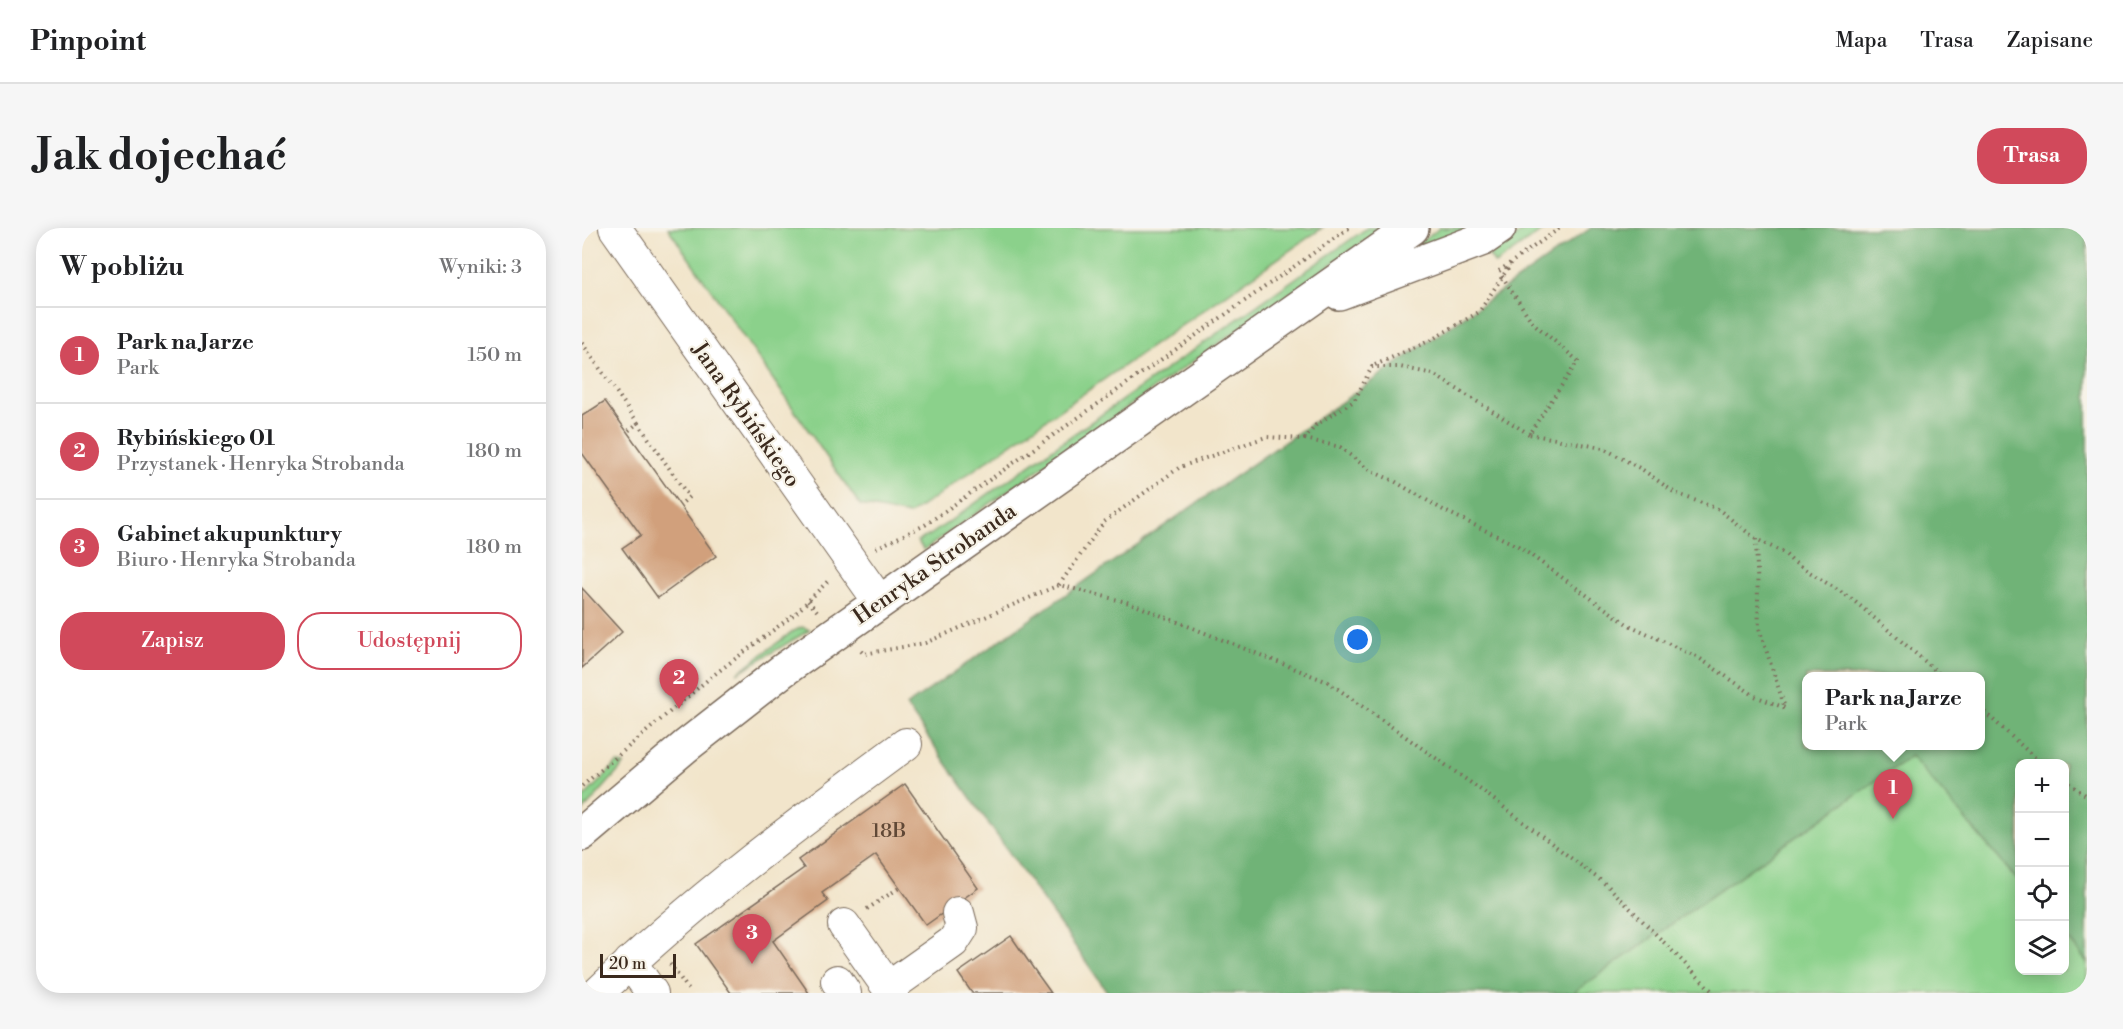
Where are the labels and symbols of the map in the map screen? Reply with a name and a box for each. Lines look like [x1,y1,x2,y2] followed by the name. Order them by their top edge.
[685,336,806,493] street label: Jana Rybińskiego
[848,497,1022,631] street label: Henryka Strobanda
[1343,625,1372,654] your location
[660,660,698,709] pin: 2
[1874,770,1912,819] pin: 1
[872,819,906,844] house number: 18B
[732,914,772,964] pin: 3
[600,951,676,978] scale bar

